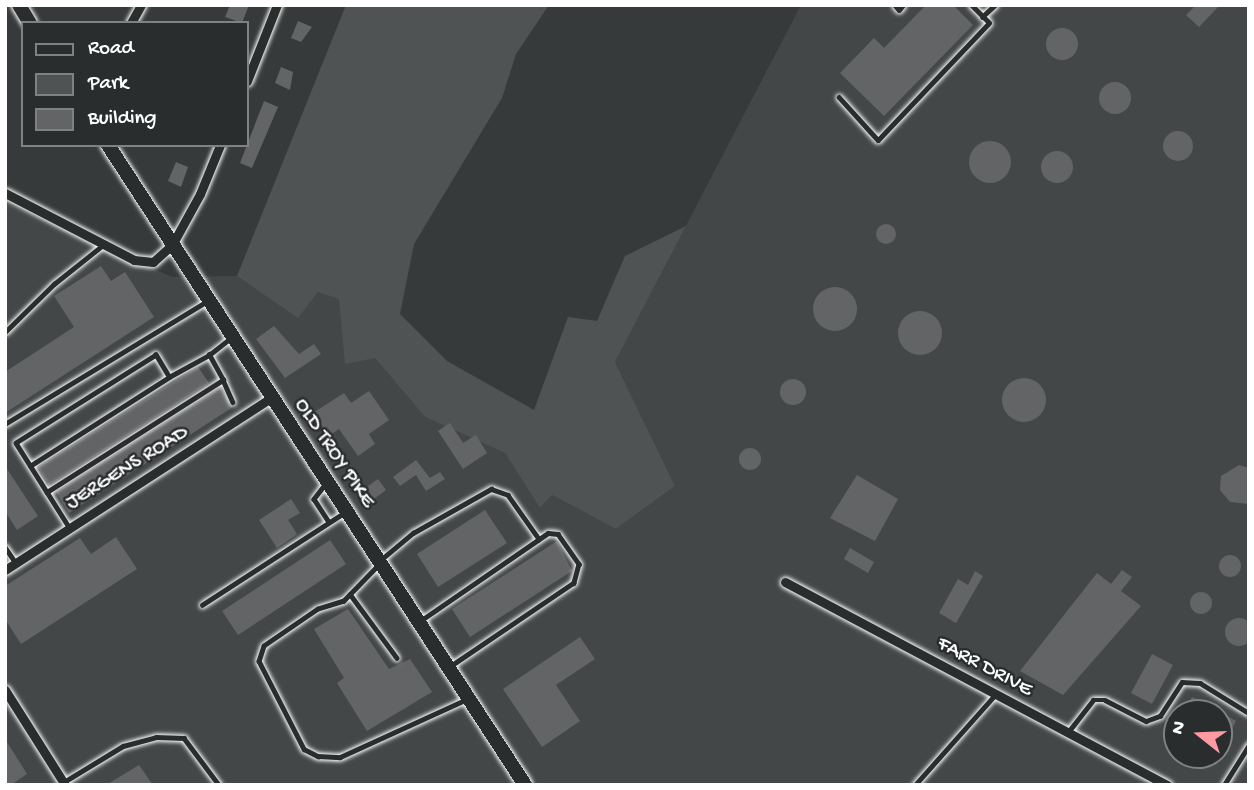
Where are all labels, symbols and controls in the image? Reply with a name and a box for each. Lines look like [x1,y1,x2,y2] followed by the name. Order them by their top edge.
[21,21,248,147] legend
[88,37,134,62] text: Road
[88,72,128,97] text: Park
[88,107,157,132] text: Building
[287,394,379,514] street label: OLD TROY PIKE
[62,421,194,517] street label: JERGENS ROAD
[932,632,1036,704] street label: FARR DRIVE
[1163,699,1233,769] north arrow
[1167,719,1192,737] text: N

